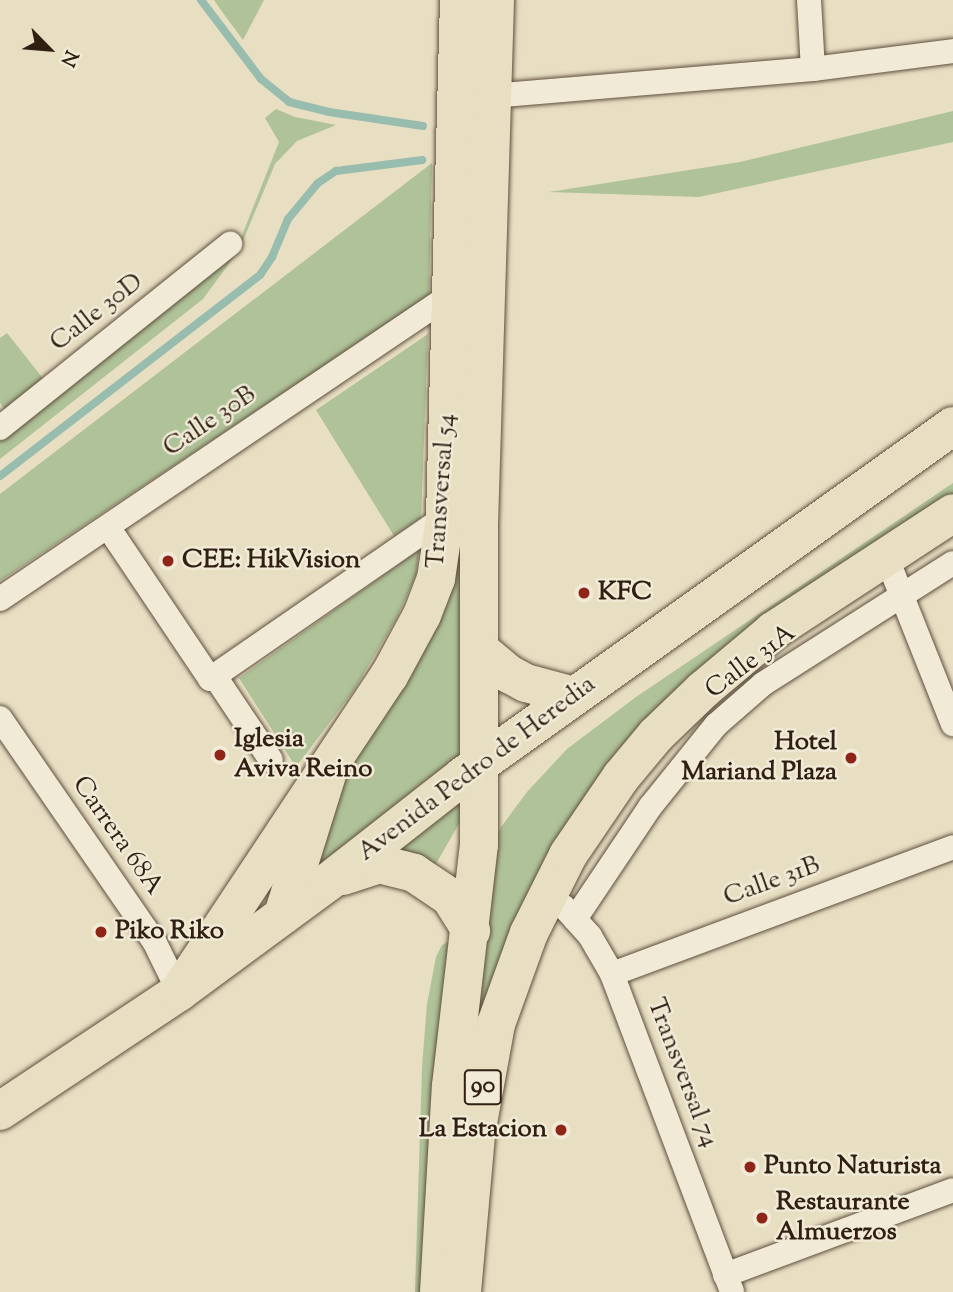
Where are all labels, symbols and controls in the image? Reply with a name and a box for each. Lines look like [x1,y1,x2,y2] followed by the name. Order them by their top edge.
[14,14,84,84] north arrow
[53,45,84,71] text: N
[44,267,150,359] street label: Calle 30D
[158,380,262,464] street label: Calle 30B
[421,413,463,569] street label: Transversal 54
[182,545,360,577] place label: CEE: HikVision
[160,553,176,569] marker: CEE: HikVision
[598,577,652,609] place label: KFC
[576,585,592,601] marker: KFC
[700,618,802,706] street label: Calle 31A
[352,669,602,869] street label: Avenida Pedro de Heredia
[234,724,372,786] place label: Iglesia Aviva Reino
[681,727,837,788] place label: Hotel Mariand Plaza
[212,747,228,763] marker: Iglesia Aviva Reino
[843,750,859,766] marker: Hotel Mariand Plaza
[65,771,169,901] street label: Carrera 68A
[720,850,824,914] street label: Calle 31B
[115,916,224,948] place label: Piko Riko
[93,924,109,940] marker: Piko Riko
[639,994,725,1152] street label: Transversal 74
[464,1066,502,1107] road number: 90
[419,1114,547,1146] place label: La Estacion
[553,1122,569,1138] marker: La Estacion
[764,1151,941,1183] place label: Punto Naturista
[742,1159,758,1175] marker: Punto Naturista
[776,1187,910,1248] place label: Restaurante Almuerzos
[754,1210,770,1226] marker: Restaurante Almuerzos

